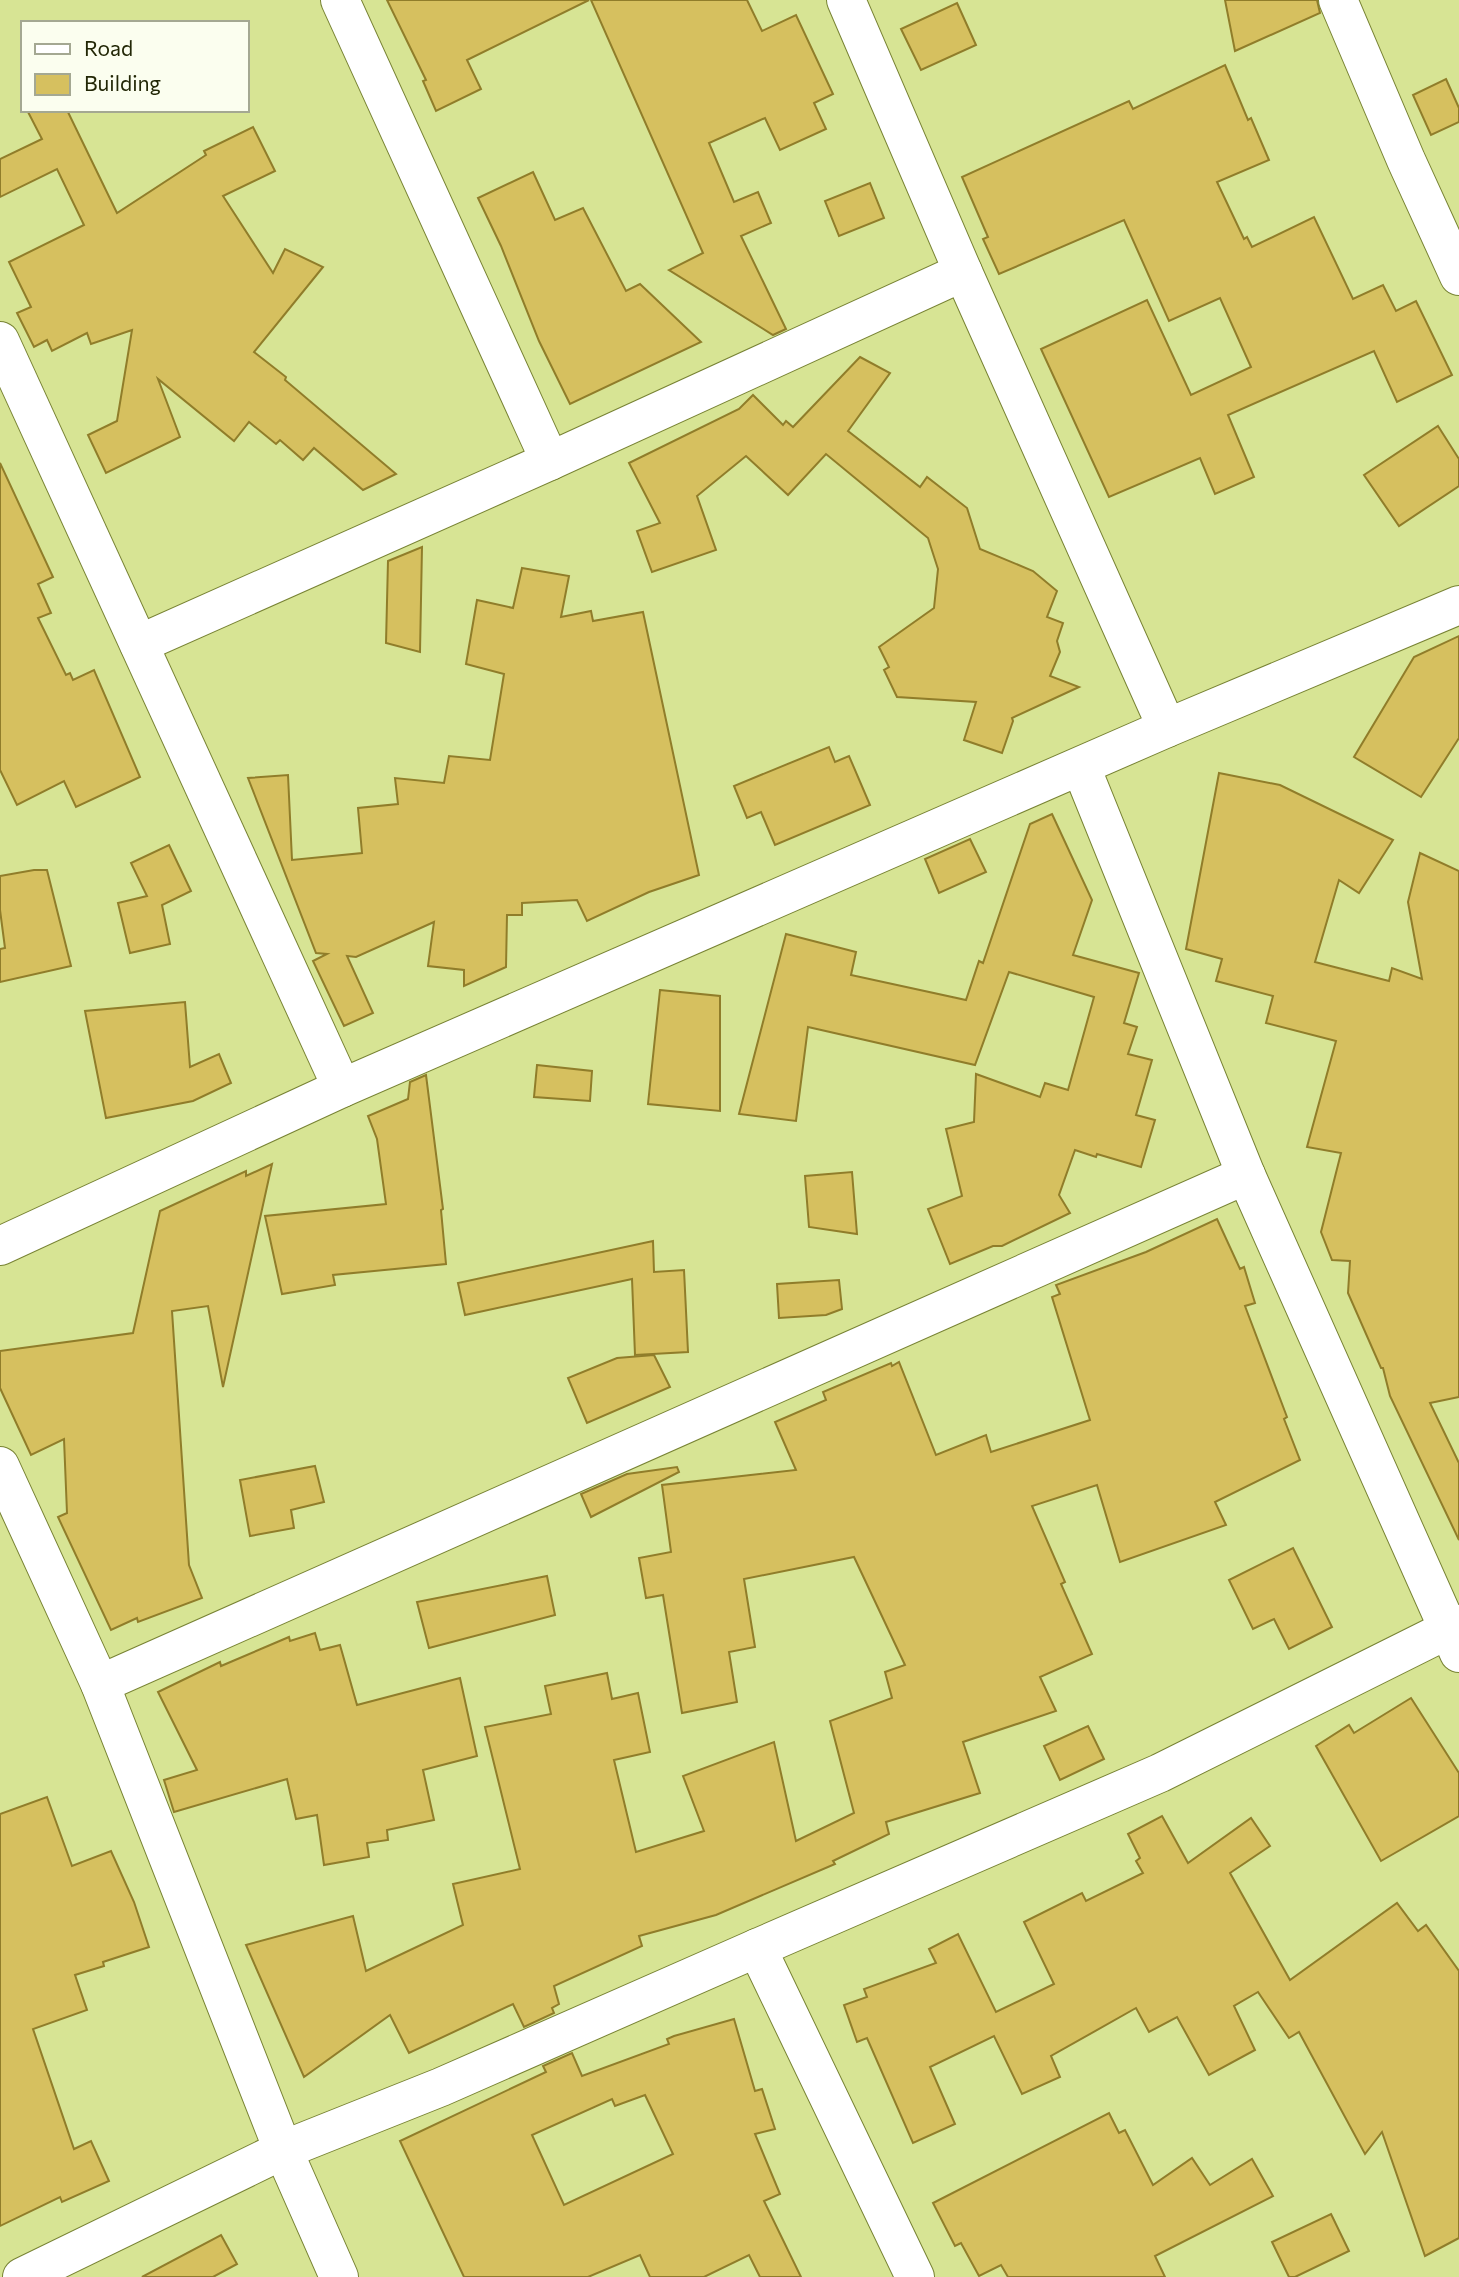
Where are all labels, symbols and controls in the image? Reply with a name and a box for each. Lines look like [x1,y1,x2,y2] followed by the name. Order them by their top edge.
[21,21,248,112] legend
[84,35,133,60] text: Road
[84,70,161,95] text: Building

